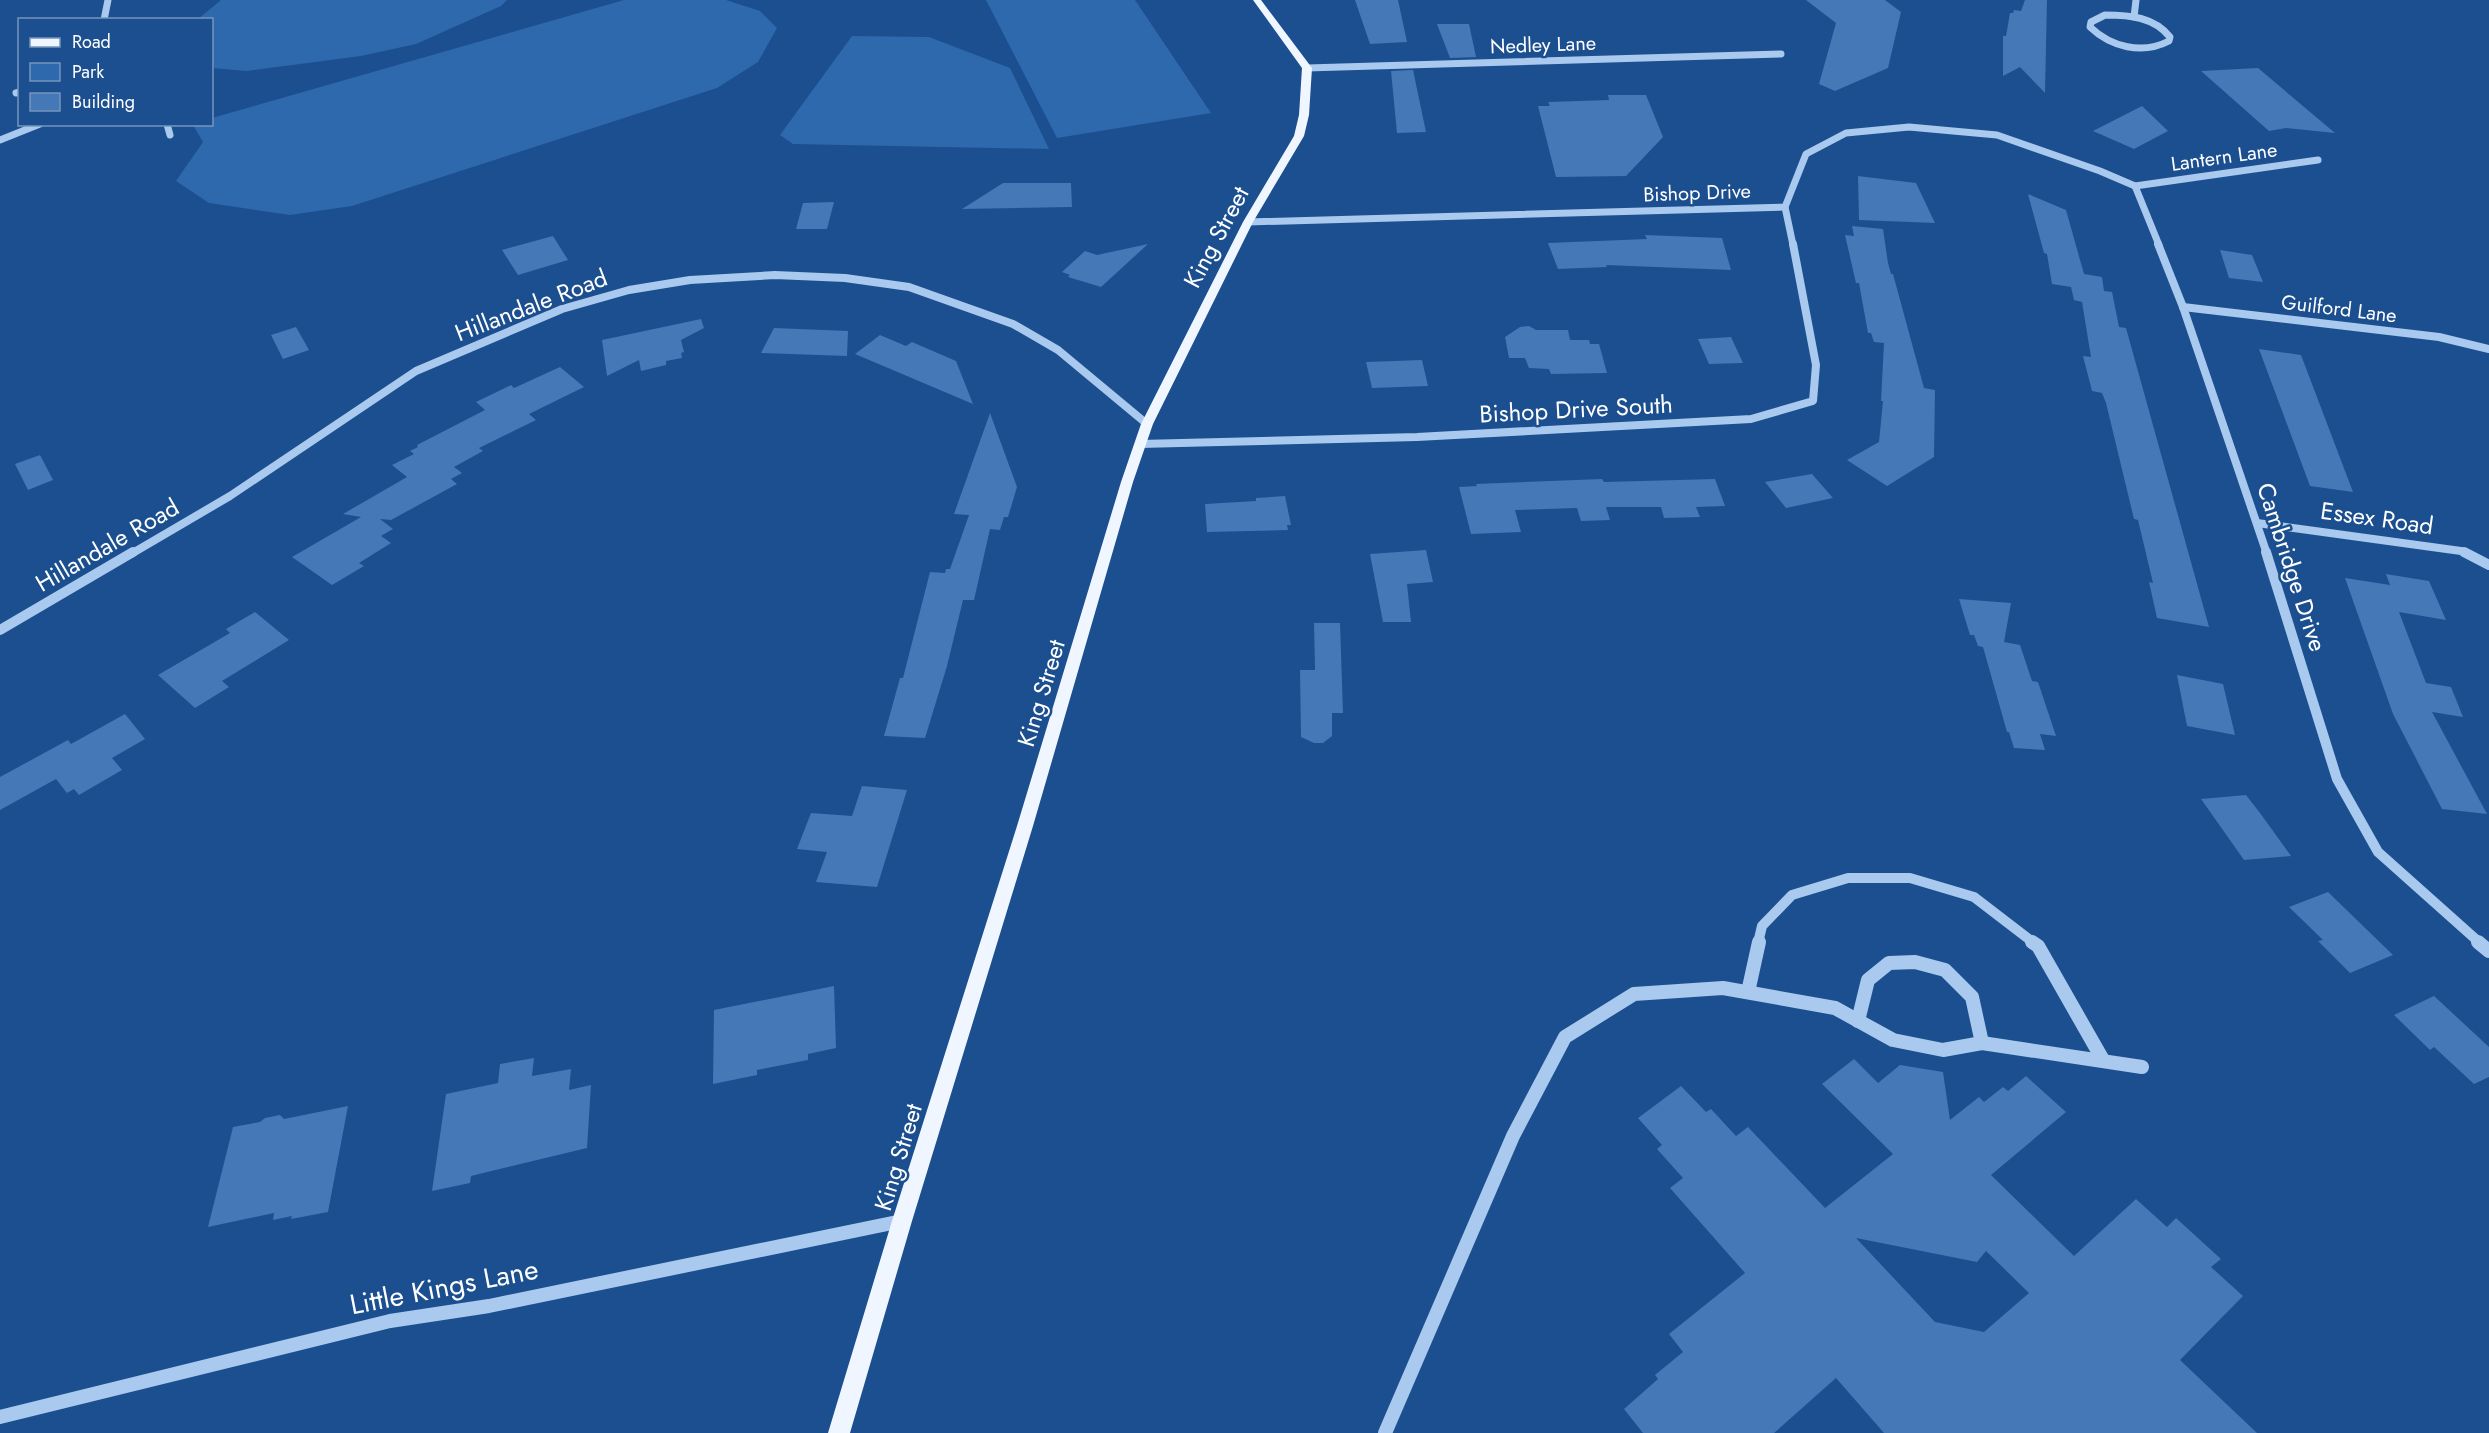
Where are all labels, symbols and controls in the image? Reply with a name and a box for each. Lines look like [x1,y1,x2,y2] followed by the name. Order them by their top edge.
[18,18,213,126] legend
[72,29,111,55] text: Road
[1490,29,1596,61] street label: Nedley Lane
[72,59,104,85] text: Park
[72,89,135,115] text: Building
[2169,135,2279,179] street label: Lantern Lane
[1643,177,1751,209] street label: Bishop Drive
[1175,180,1258,294] street label: King Street
[450,260,612,350] street label: Hillandale Road
[2280,288,2398,330] street label: Guilford Lane
[1478,386,1674,432] street label: Bishop Drive South
[2248,478,2336,656] street label: Cambridge Drive
[29,490,185,600] street label: Hillandale Road
[2318,493,2436,543] street label: Essex Road
[1008,635,1074,751] street label: King Street
[865,1099,931,1215] street label: King Street
[346,1249,542,1325] street label: Little Kings Lane

